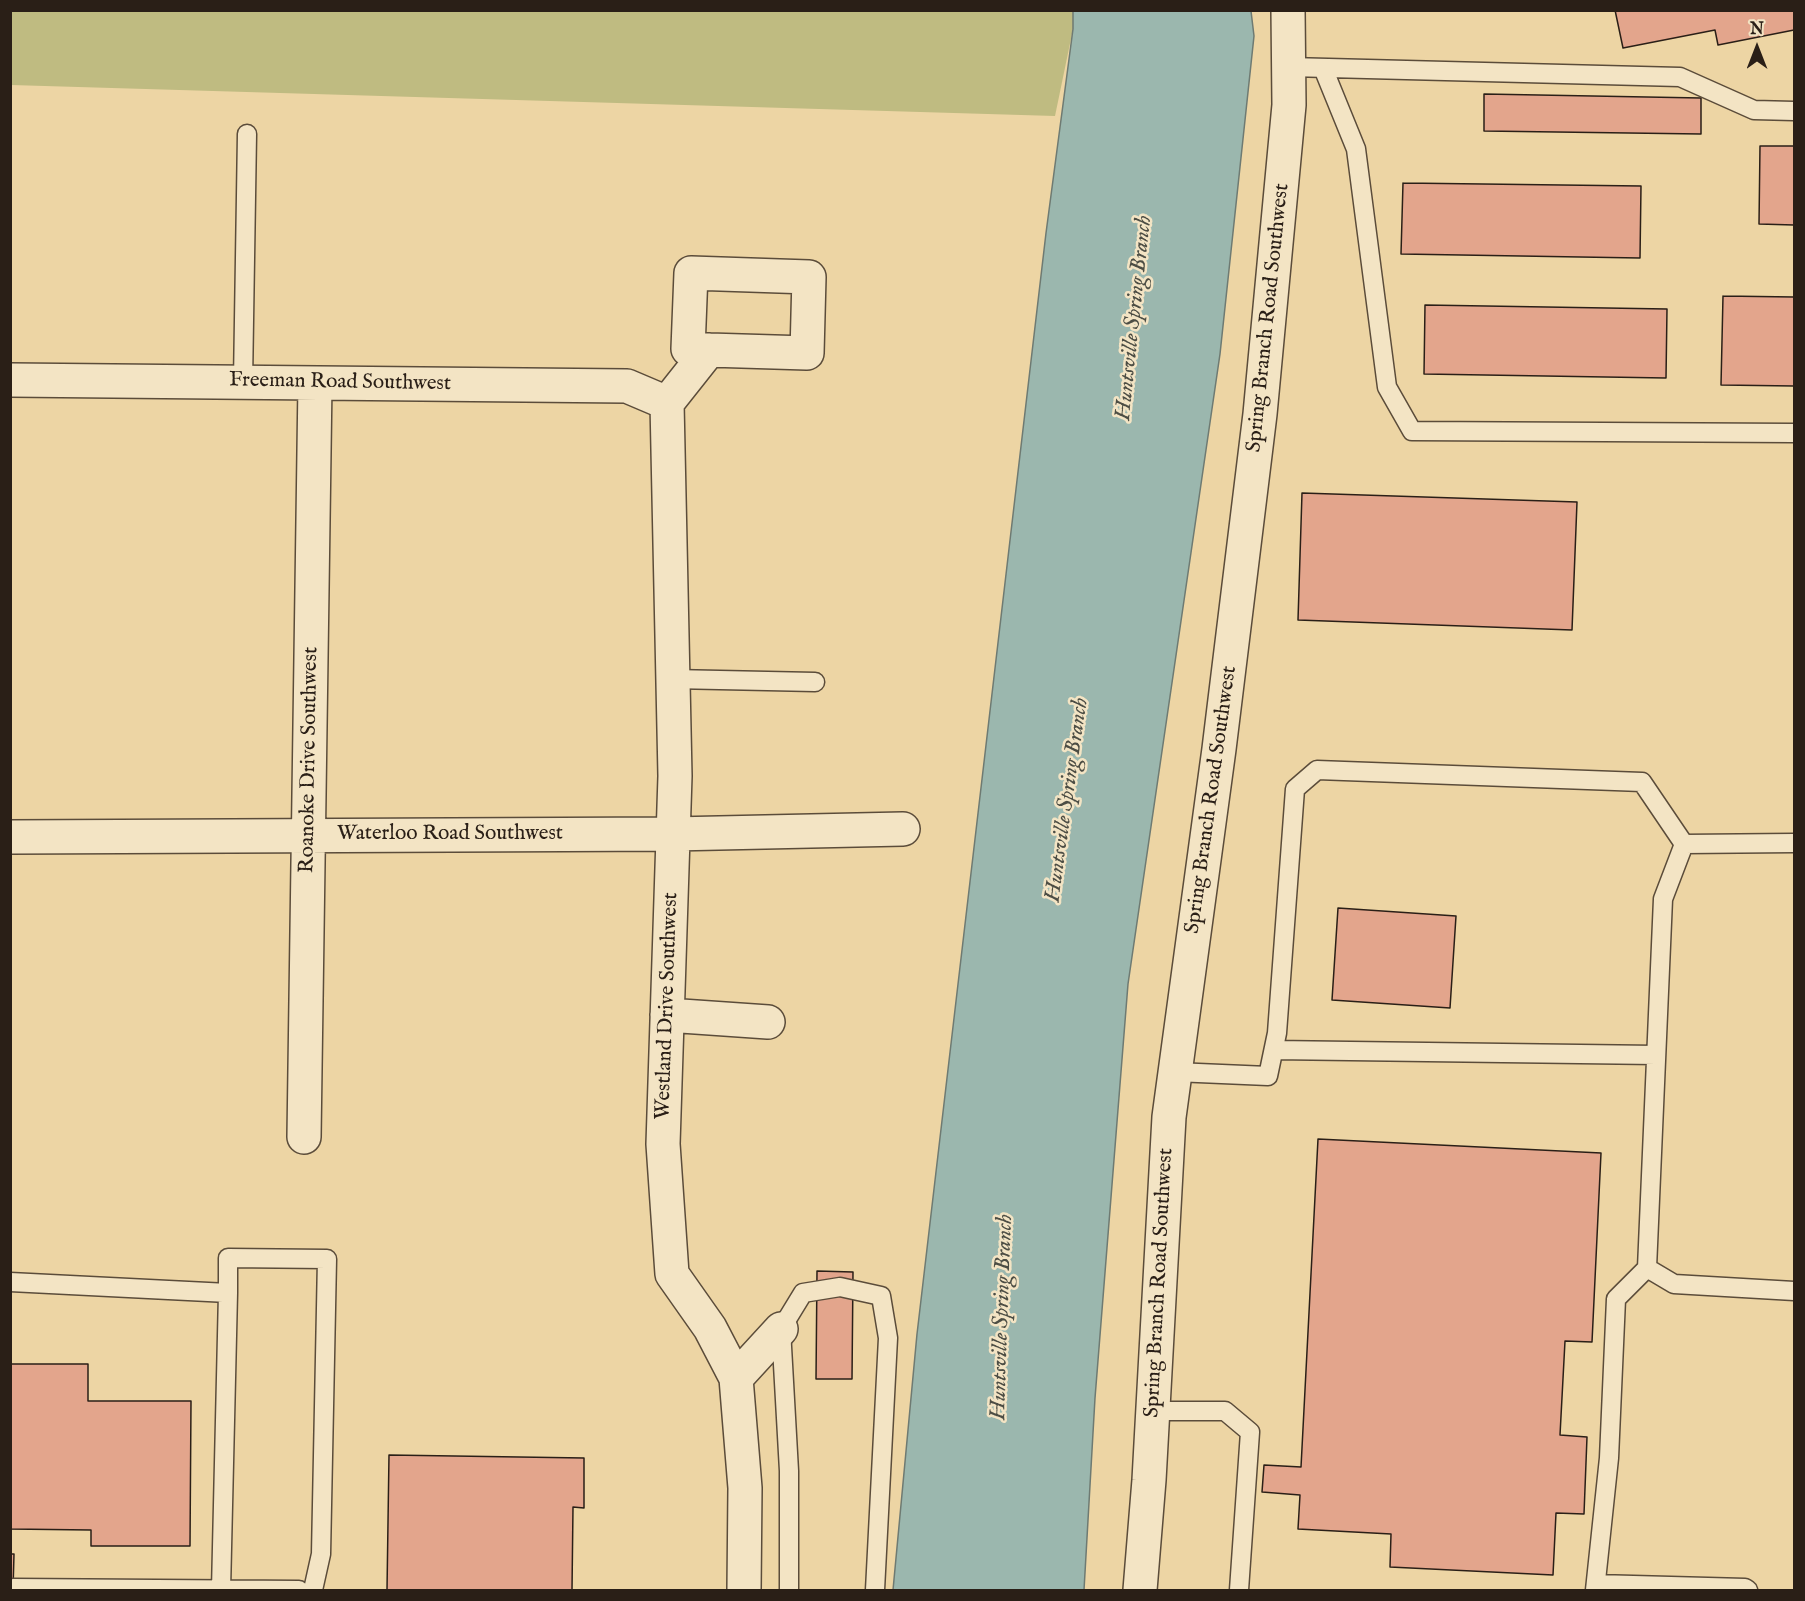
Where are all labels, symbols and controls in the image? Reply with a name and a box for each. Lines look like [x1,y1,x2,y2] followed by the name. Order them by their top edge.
[1727,18,1787,78] north arrow
[1750,20,1764,40] text: N
[1242,182,1296,454] street label: Spring Branch Road Southwest
[1111,214,1159,422] water label: Huntsville Spring Branch
[229,368,451,398] street label: Freeman Road Southwest
[295,647,325,873] street label: Roanoke Drive Southwest
[1181,664,1243,936] street label: Spring Branch Road Southwest
[1041,696,1095,904] water label: Huntsville Spring Branch
[337,822,563,848] street label: Waterloo Road Southwest
[651,892,685,1120] street label: Westland Drive Southwest
[1140,1147,1180,1419] street label: Spring Branch Road Southwest
[986,1214,1020,1420] water label: Huntsville Spring Branch

